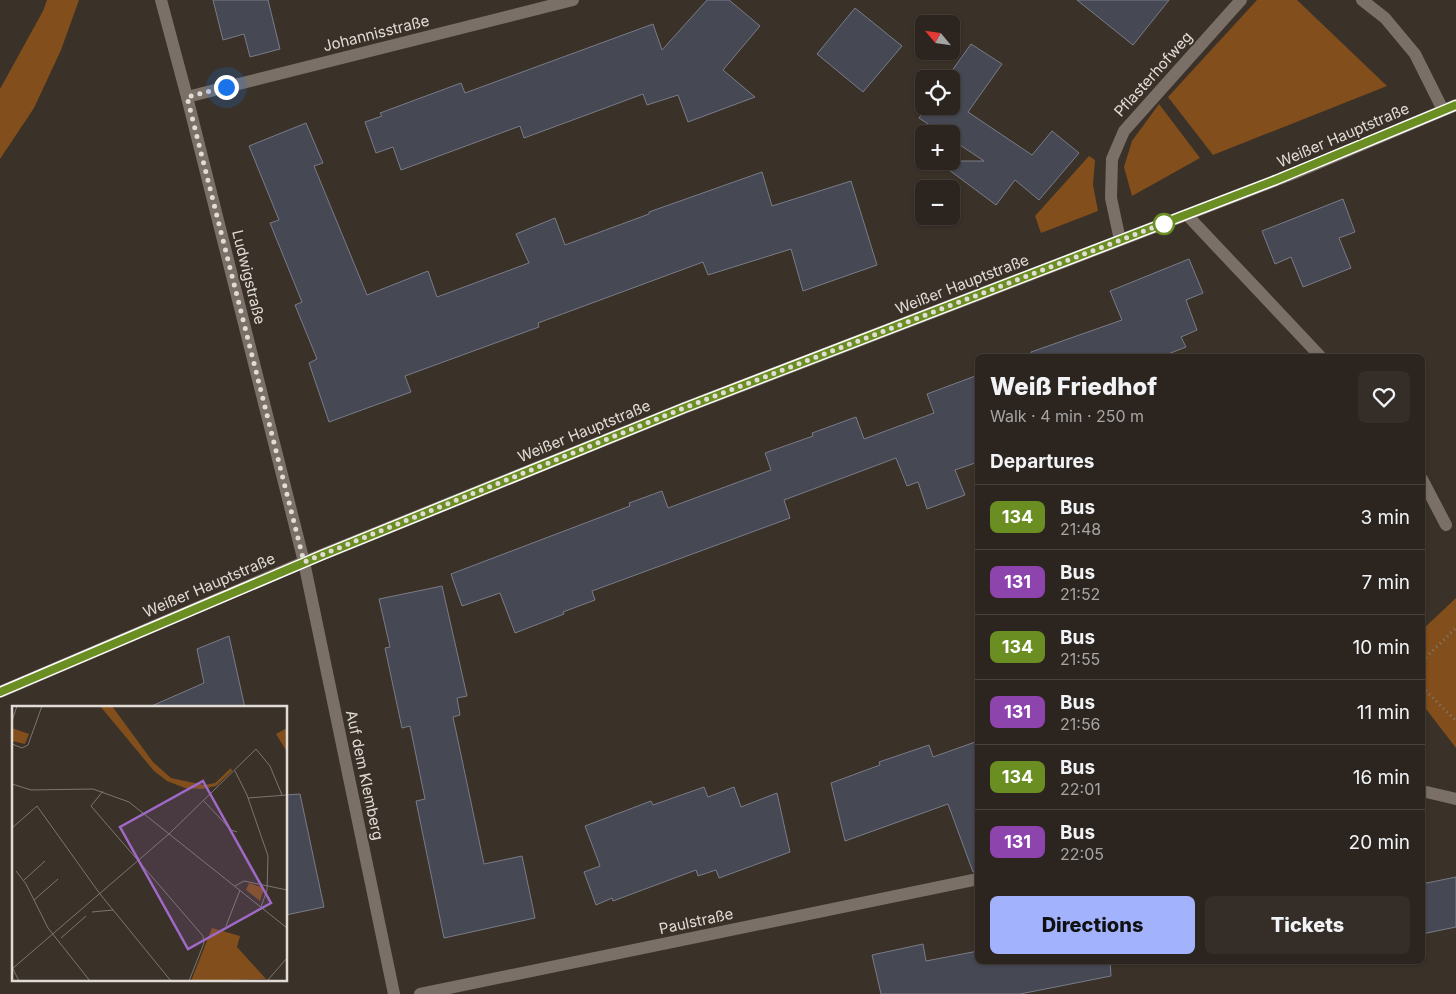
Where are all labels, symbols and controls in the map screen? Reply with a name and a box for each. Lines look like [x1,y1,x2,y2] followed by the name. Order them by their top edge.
[321,11,431,55] street label: Johannisstraße
[915,15,960,60] north arrow
[915,15,960,225] map controls
[1110,27,1196,121] street label: Pflasterhofweg
[915,70,960,115] button: locate
[214,75,239,100] your location
[1274,99,1412,171] street label: Weißer Hauptstraße
[915,125,960,170] button: +
[915,180,960,225] button: −
[1153,213,1175,235] unlabelled marker
[228,228,270,326] street label: Ludwigstraße
[893,250,1031,318] street label: Weißer Hauptstraße
[1358,371,1410,423] button: heart
[990,372,1157,401] text: Weiß Friedhof
[515,396,653,466] street label: Weißer Hauptstraße
[990,406,1144,426] text: Walk · 4 min · 250 m
[990,450,1094,473] text: Departures
[1060,496,1095,519] text: Bus
[1002,506,1033,527] text: 134
[1360,506,1410,529] text: 3 min
[1060,519,1101,539] text: 21:48
[140,549,278,621] street label: Weißer Hauptstraße
[1060,561,1095,584] text: Bus
[1004,571,1031,592] text: 131
[1361,571,1410,594] text: 7 min
[1060,584,1100,604] text: 21:52
[1060,626,1095,649] text: Bus
[1002,636,1033,657] text: 134
[1352,636,1410,659] text: 10 min
[1060,649,1100,669] text: 21:55
[1060,691,1095,714] text: Bus
[1004,701,1031,722] text: 131
[1357,701,1410,724] text: 11 min
[12,706,288,982] inset map
[342,708,388,842] street label: Auf dem Klemberg
[1060,714,1101,734] text: 21:56
[1060,756,1095,779] text: Bus
[1002,766,1033,787] text: 134
[1353,766,1410,789] text: 16 min
[1060,779,1101,799] text: 22:01
[1060,821,1095,844] text: Bus
[1004,831,1031,852] text: 131
[1349,831,1410,854] text: 20 min
[1060,844,1104,864] text: 22:05
[990,896,1195,954] button: Directions
[1205,896,1410,954] button: Tickets
[657,904,735,938] street label: Paulstraße

